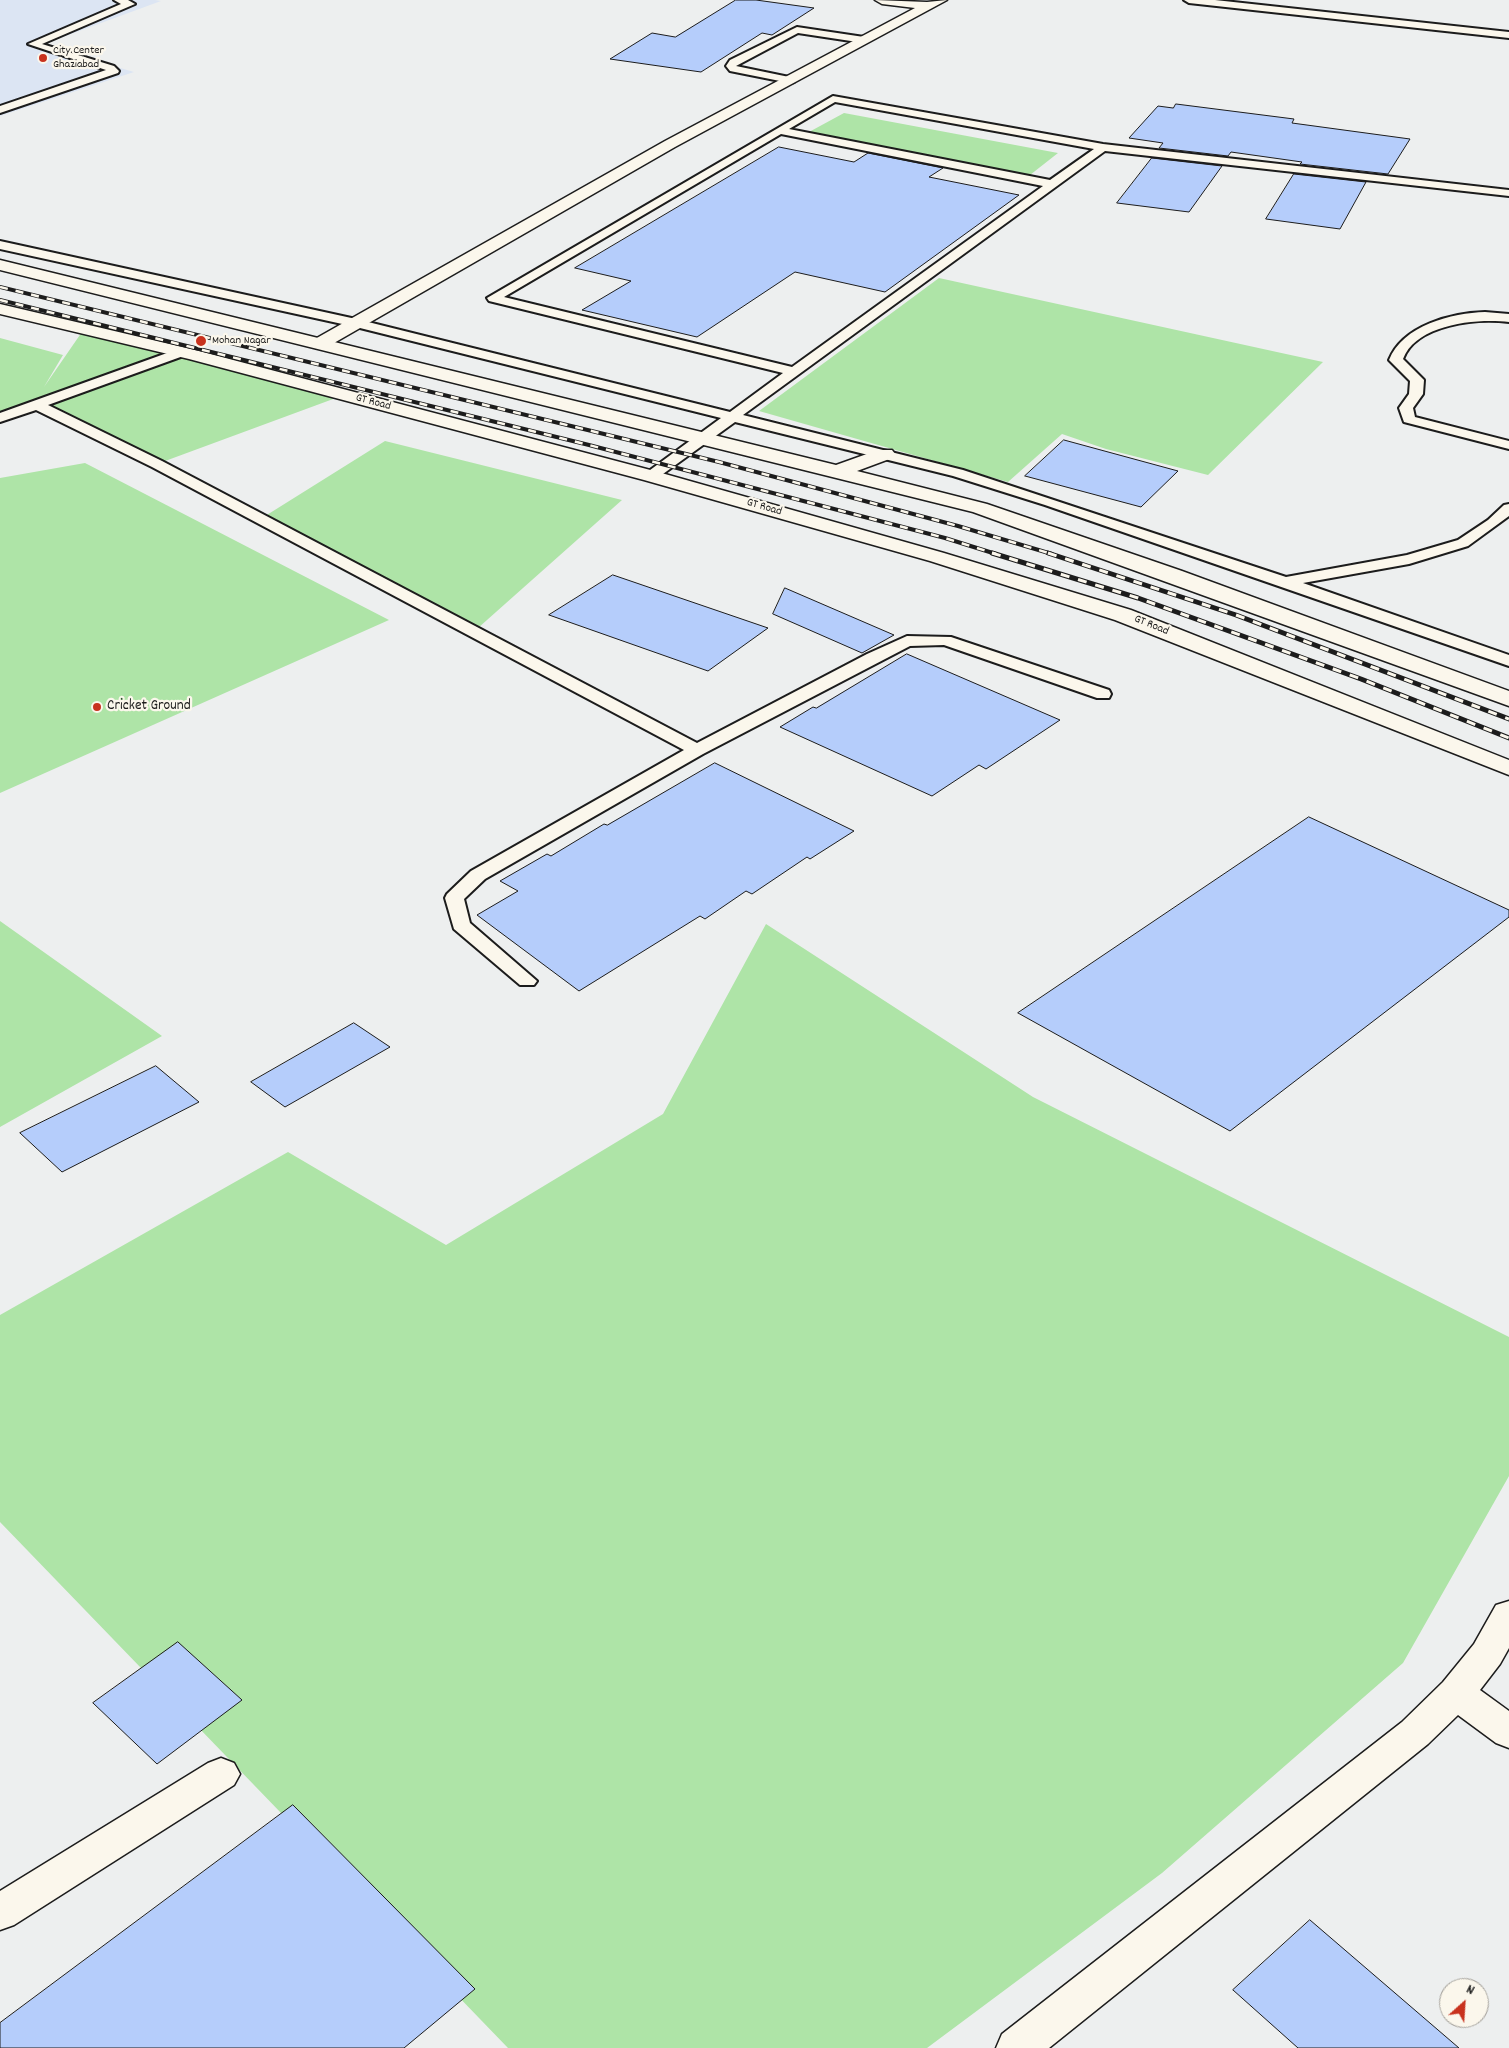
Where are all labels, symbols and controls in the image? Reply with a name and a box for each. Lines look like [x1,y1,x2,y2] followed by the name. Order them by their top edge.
[53,44,104,72] place label: City Center Ghaziabad
[37,52,49,64] marker: City Center Ghaziabad
[194,334,208,348] marker: Mohan Nagar
[212,334,271,348] place label: Mohan Nagar
[354,391,392,415] street label: GT Road
[745,496,783,520] street label: GT Road
[1132,613,1170,639] street label: GT Road
[107,698,191,716] place label: Cricket Ground
[91,701,103,713] marker: Cricket Ground
[1439,1978,1489,2028] north arrow
[1463,1980,1478,2001] text: N

